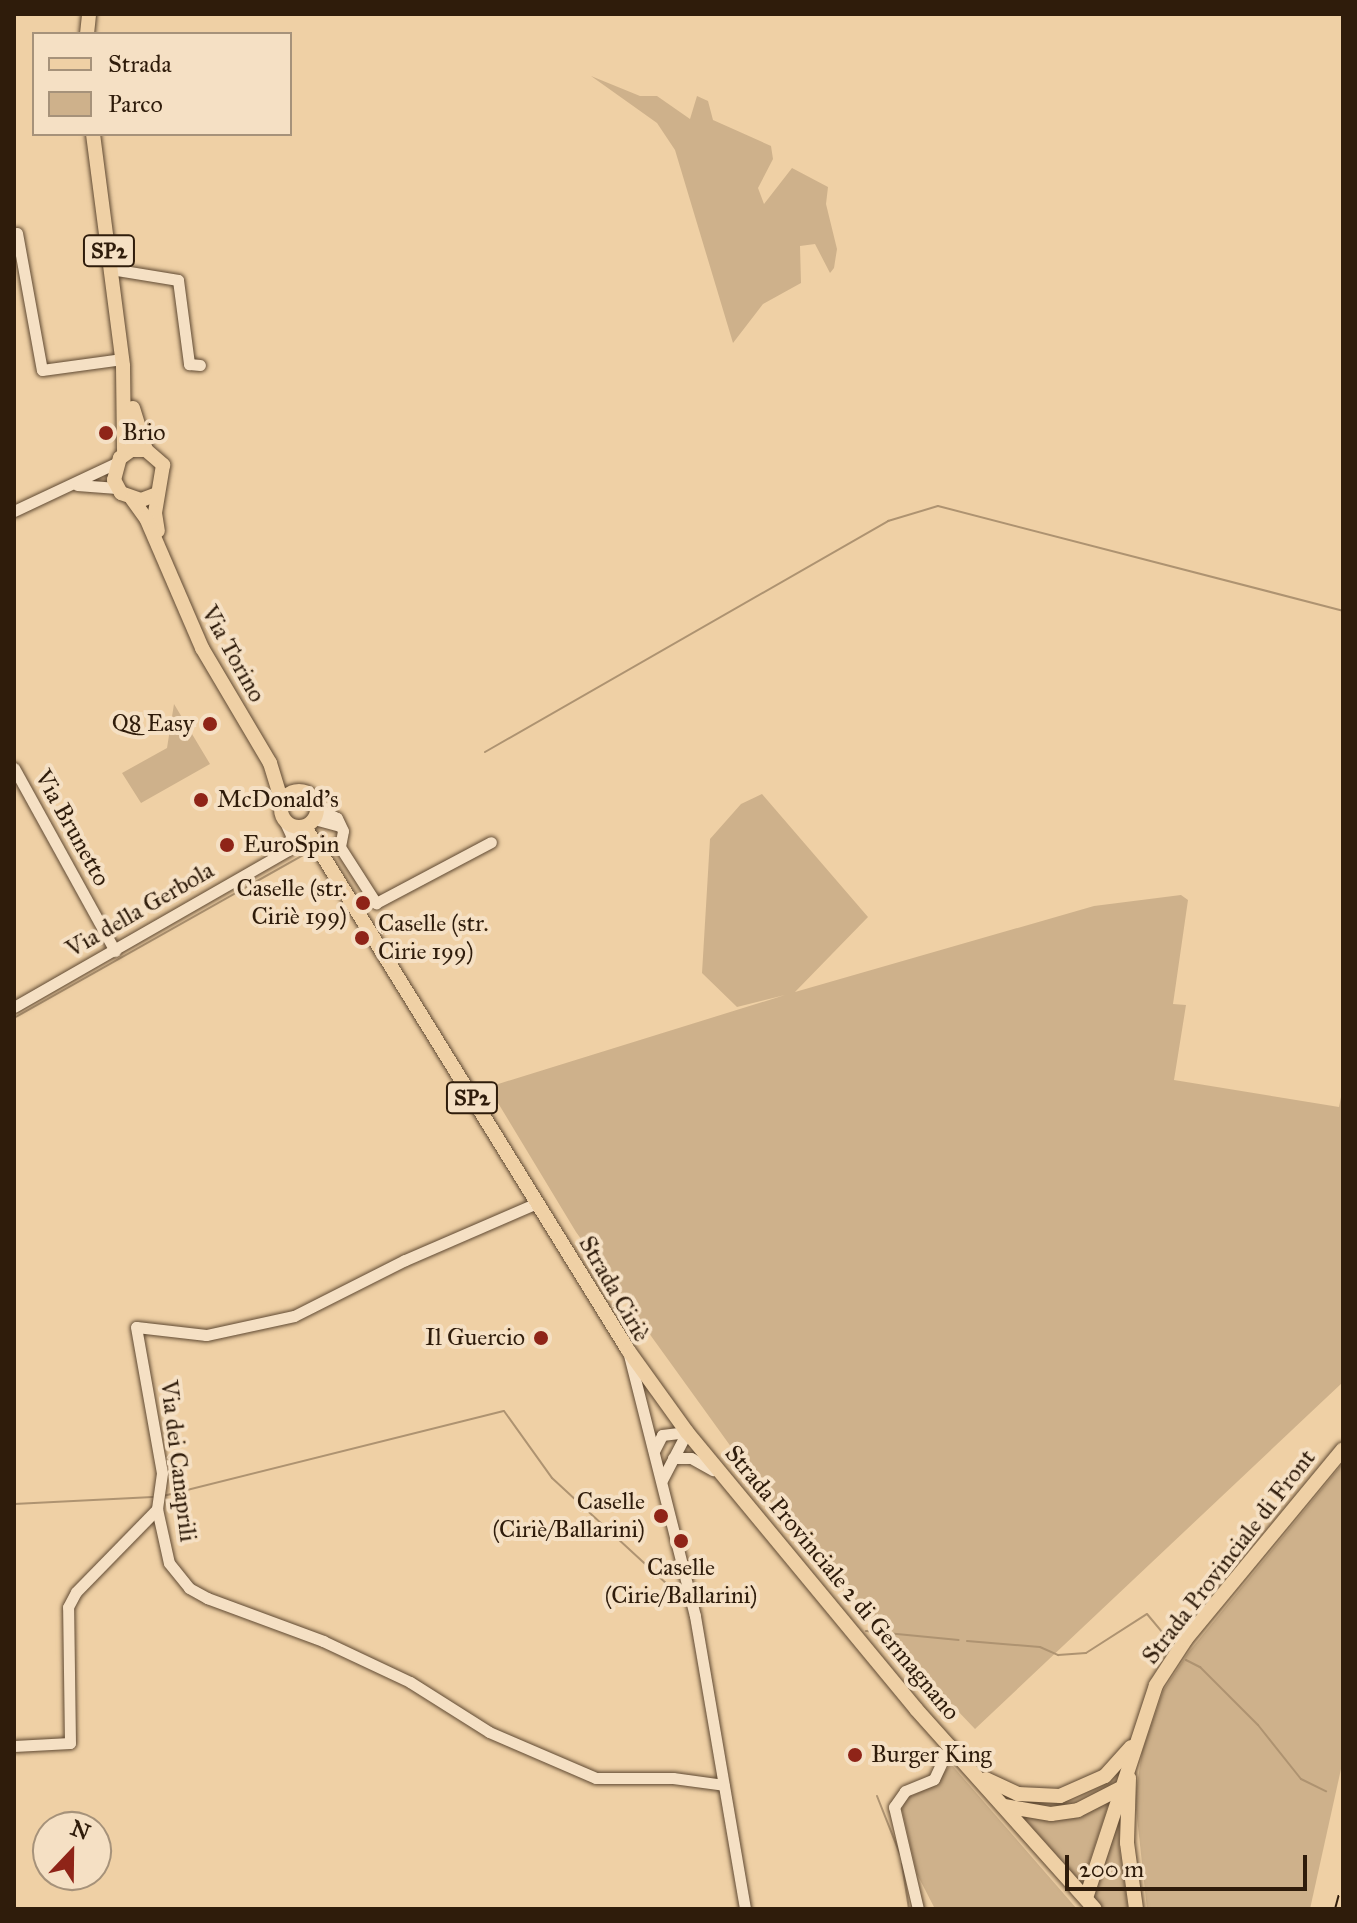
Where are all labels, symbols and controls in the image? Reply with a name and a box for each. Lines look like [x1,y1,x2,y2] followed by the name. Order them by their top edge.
[32,32,292,136] legend
[108,49,172,79] text: Strada
[108,89,163,119] text: Parco
[81,233,137,269] road number: SP2
[122,419,166,447] place label: Brio
[97,424,115,442] marker: Brio
[195,601,271,707] street label: Via Torino
[112,710,194,738] place label: Q8 Easy
[201,715,219,733] marker: Q8 Easy
[28,765,116,891] street label: Via Brunetto
[217,786,339,814] place label: McDonald's
[192,791,210,809] marker: McDonald's
[243,831,340,859] place label: EuroSpin
[218,836,236,854] marker: EuroSpin
[61,856,219,964] street label: Via della Gerbola
[236,875,347,931] place label: Caselle (str. Ciriè 199)
[354,894,372,912] marker: Caselle (str. Ciriè 199)
[378,910,489,966] place label: Caselle (str. Cirie 199)
[353,929,371,947] marker: Caselle (str. Cirie 199)
[444,1080,500,1116] road number: SP2
[572,1231,656,1347] street label: Strada Ciriè
[425,1324,525,1352] place label: Il Guercio
[532,1329,550,1347] marker: Il Guercio
[154,1379,202,1543] street label: Via dei Canaprili
[718,1440,966,1726] street label: Strada Provinciale 2 di Germagnano
[1136,1444,1322,1670] street label: Strada Provinciale di Front
[492,1488,645,1544] place label: Caselle (Ciriè/Ballarini)
[652,1507,670,1525] marker: Caselle (Ciriè/Ballarini)
[672,1532,690,1550] marker: Caselle (Cirie/Ballarini)
[605,1554,757,1610] place label: Caselle (Cirie/Ballarini)
[871,1741,992,1769] place label: Burger King
[846,1746,864,1764] marker: Burger King
[32,1811,112,1891] north arrow
[67,1814,94,1846] text: N
[1069,1839,1311,1889] scale bar
[1079,1854,1144,1884] text: 200 m

